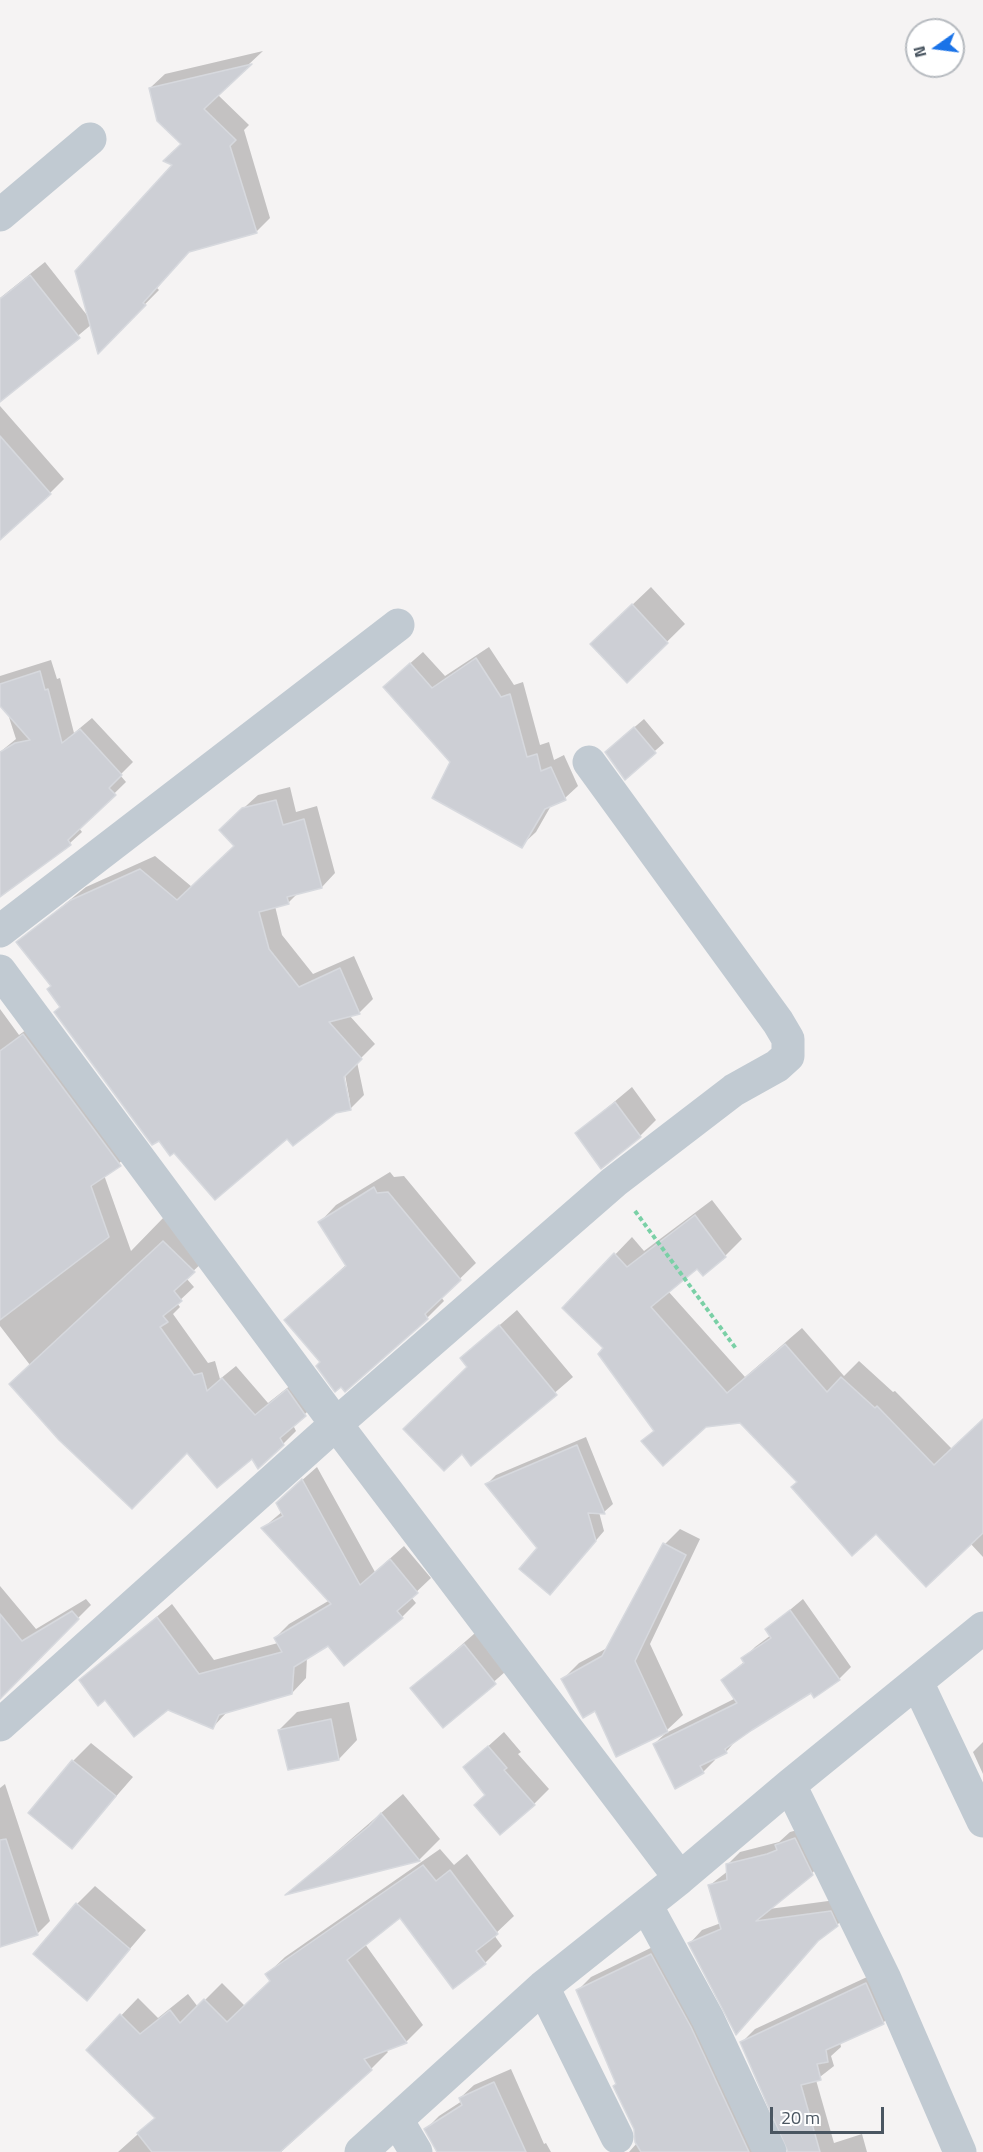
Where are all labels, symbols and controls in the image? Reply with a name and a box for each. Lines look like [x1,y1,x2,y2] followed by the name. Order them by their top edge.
[905,18,965,78] north arrow
[906,44,932,60] text: N
[773,2095,887,2133] scale bar
[781,2104,820,2131] text: 20 m

